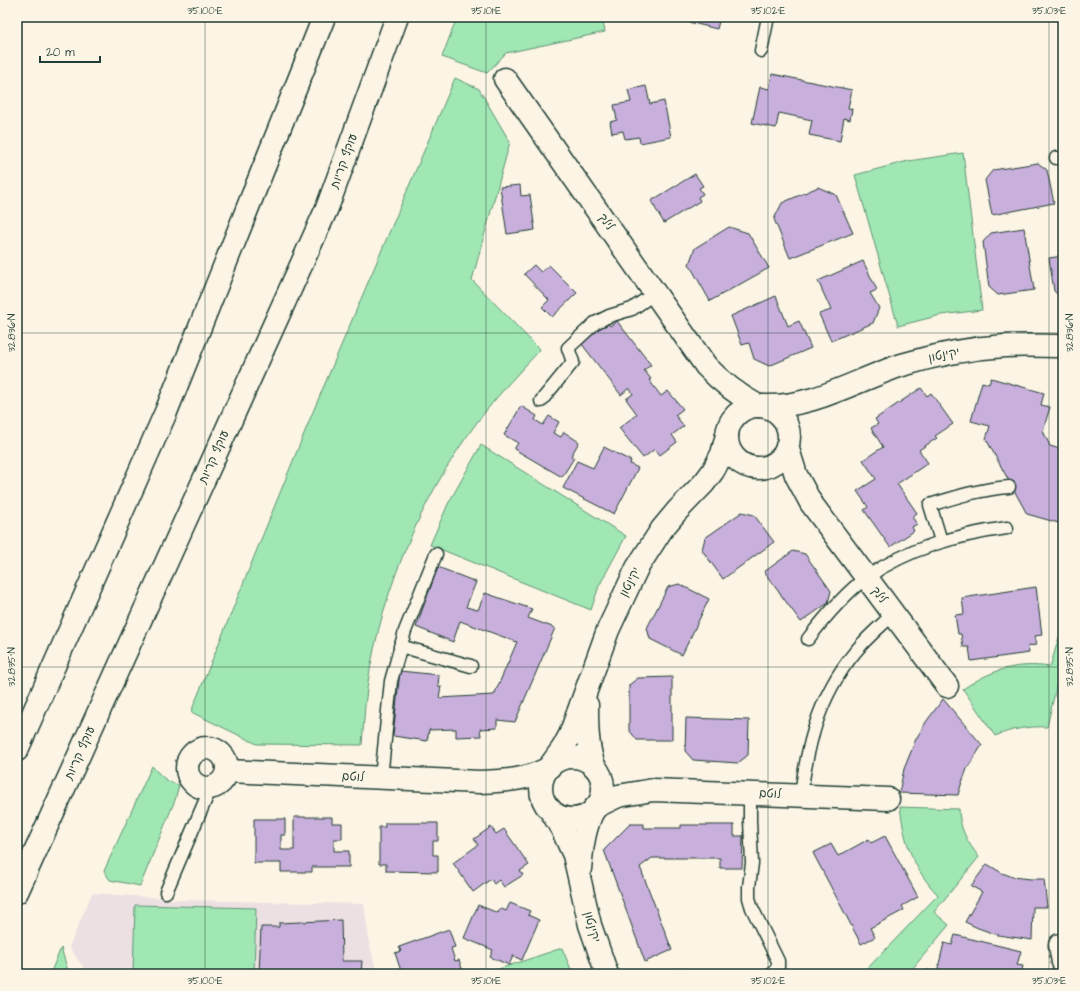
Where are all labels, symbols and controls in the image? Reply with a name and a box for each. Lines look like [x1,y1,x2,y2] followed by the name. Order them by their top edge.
[187,4,223,18] text: 35.100°E
[471,4,501,18] text: 35.101°E
[751,4,786,18] text: 35.102°E
[1032,4,1066,18] text: 35.103°E
[40,38,100,64] scale bar
[46,44,75,61] text: 20 m
[326,131,362,192] street label: עוקף קריות
[594,210,618,235] street label: לילך
[5,314,19,352] text: 32.836°N
[1063,314,1077,352] text: 32.836°N
[927,343,961,367] street label: יקינטון
[194,427,234,488] street label: עוקף קריות
[615,564,645,600] street label: יקינטון
[867,583,891,608] street label: לילך
[5,647,19,687] text: 32.835°N
[1063,647,1077,687] text: 32.835°N
[60,723,100,784] street label: עוקף קריות
[341,768,365,786] street label: לוטם
[758,785,782,803] street label: לוטם
[579,910,605,944] street label: יקינטון
[187,974,223,988] text: 35.100°E
[471,974,501,988] text: 35.101°E
[751,974,786,988] text: 35.102°E
[1032,974,1066,988] text: 35.103°E

